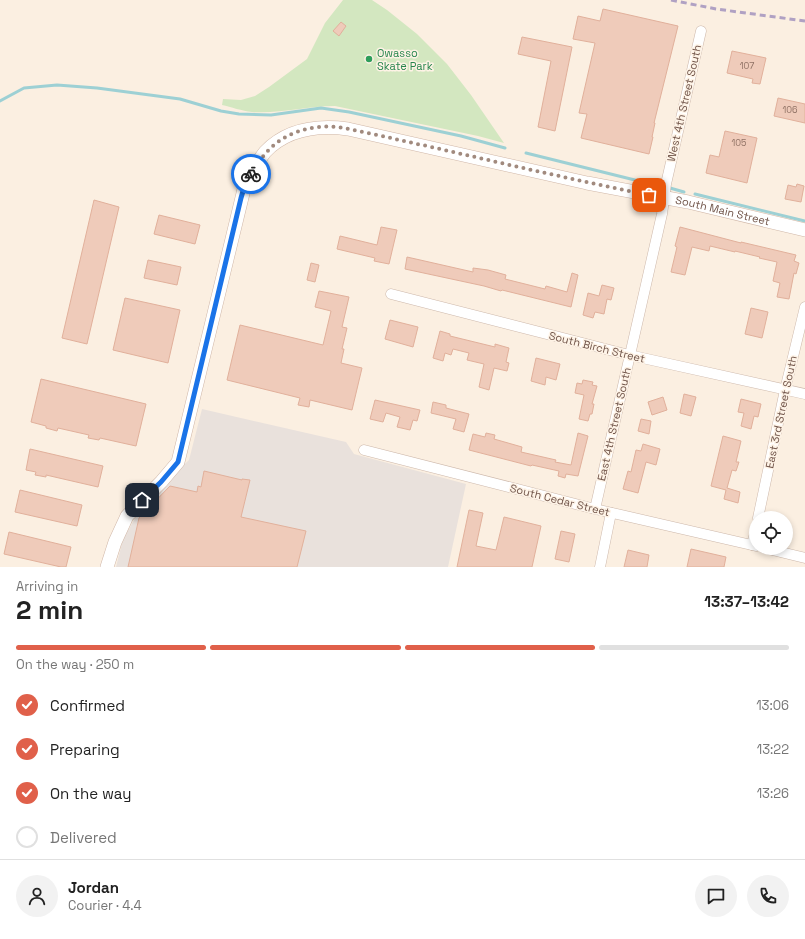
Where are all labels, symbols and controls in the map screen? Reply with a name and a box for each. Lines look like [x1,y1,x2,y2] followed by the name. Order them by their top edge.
[664,43,704,163] street label: West 4th Street South
[377,46,433,73] place label: Owasso Skate Park
[364,54,374,64] marker: Owasso Skate Park
[740,60,754,72] house number: 107
[782,104,798,116] house number: 106
[732,137,746,149] house number: 105
[231,154,271,194] courier
[240,163,262,185] icon: bike
[632,178,666,212] pin
[638,184,660,206] icon: bag
[674,193,771,228] street label: South Main Street
[547,328,647,366] street label: South Birch Street
[762,354,800,470] street label: East 3rd Street South
[594,366,634,482] street label: East 4th Street South
[509,481,611,519] street label: South Cedar Street
[125,483,159,517] pin
[131,489,153,511] icon: home
[749,511,793,555] map controls
[749,511,793,555] button: locate
[16,578,78,595] text: Arriving in
[704,592,789,611] text: 13:37–13:42
[16,593,83,627] text: 2 min
[16,656,134,673] text: On the way · 250 m
[16,694,38,716] icon: check
[50,696,125,715] text: Confirmed
[756,697,789,714] text: 13:06
[16,738,38,760] icon: check
[50,740,120,759] text: Preparing
[757,741,789,758] text: 13:22
[16,782,38,804] icon: check
[50,784,131,803] text: On the way
[757,785,789,802] text: 13:26
[50,828,117,847] text: Delivered
[16,875,58,917] button: person
[695,875,737,917] button: chat
[747,875,789,917] button: phone
[68,878,119,897] text: Jordan
[68,897,142,914] text: Courier · 4.4

